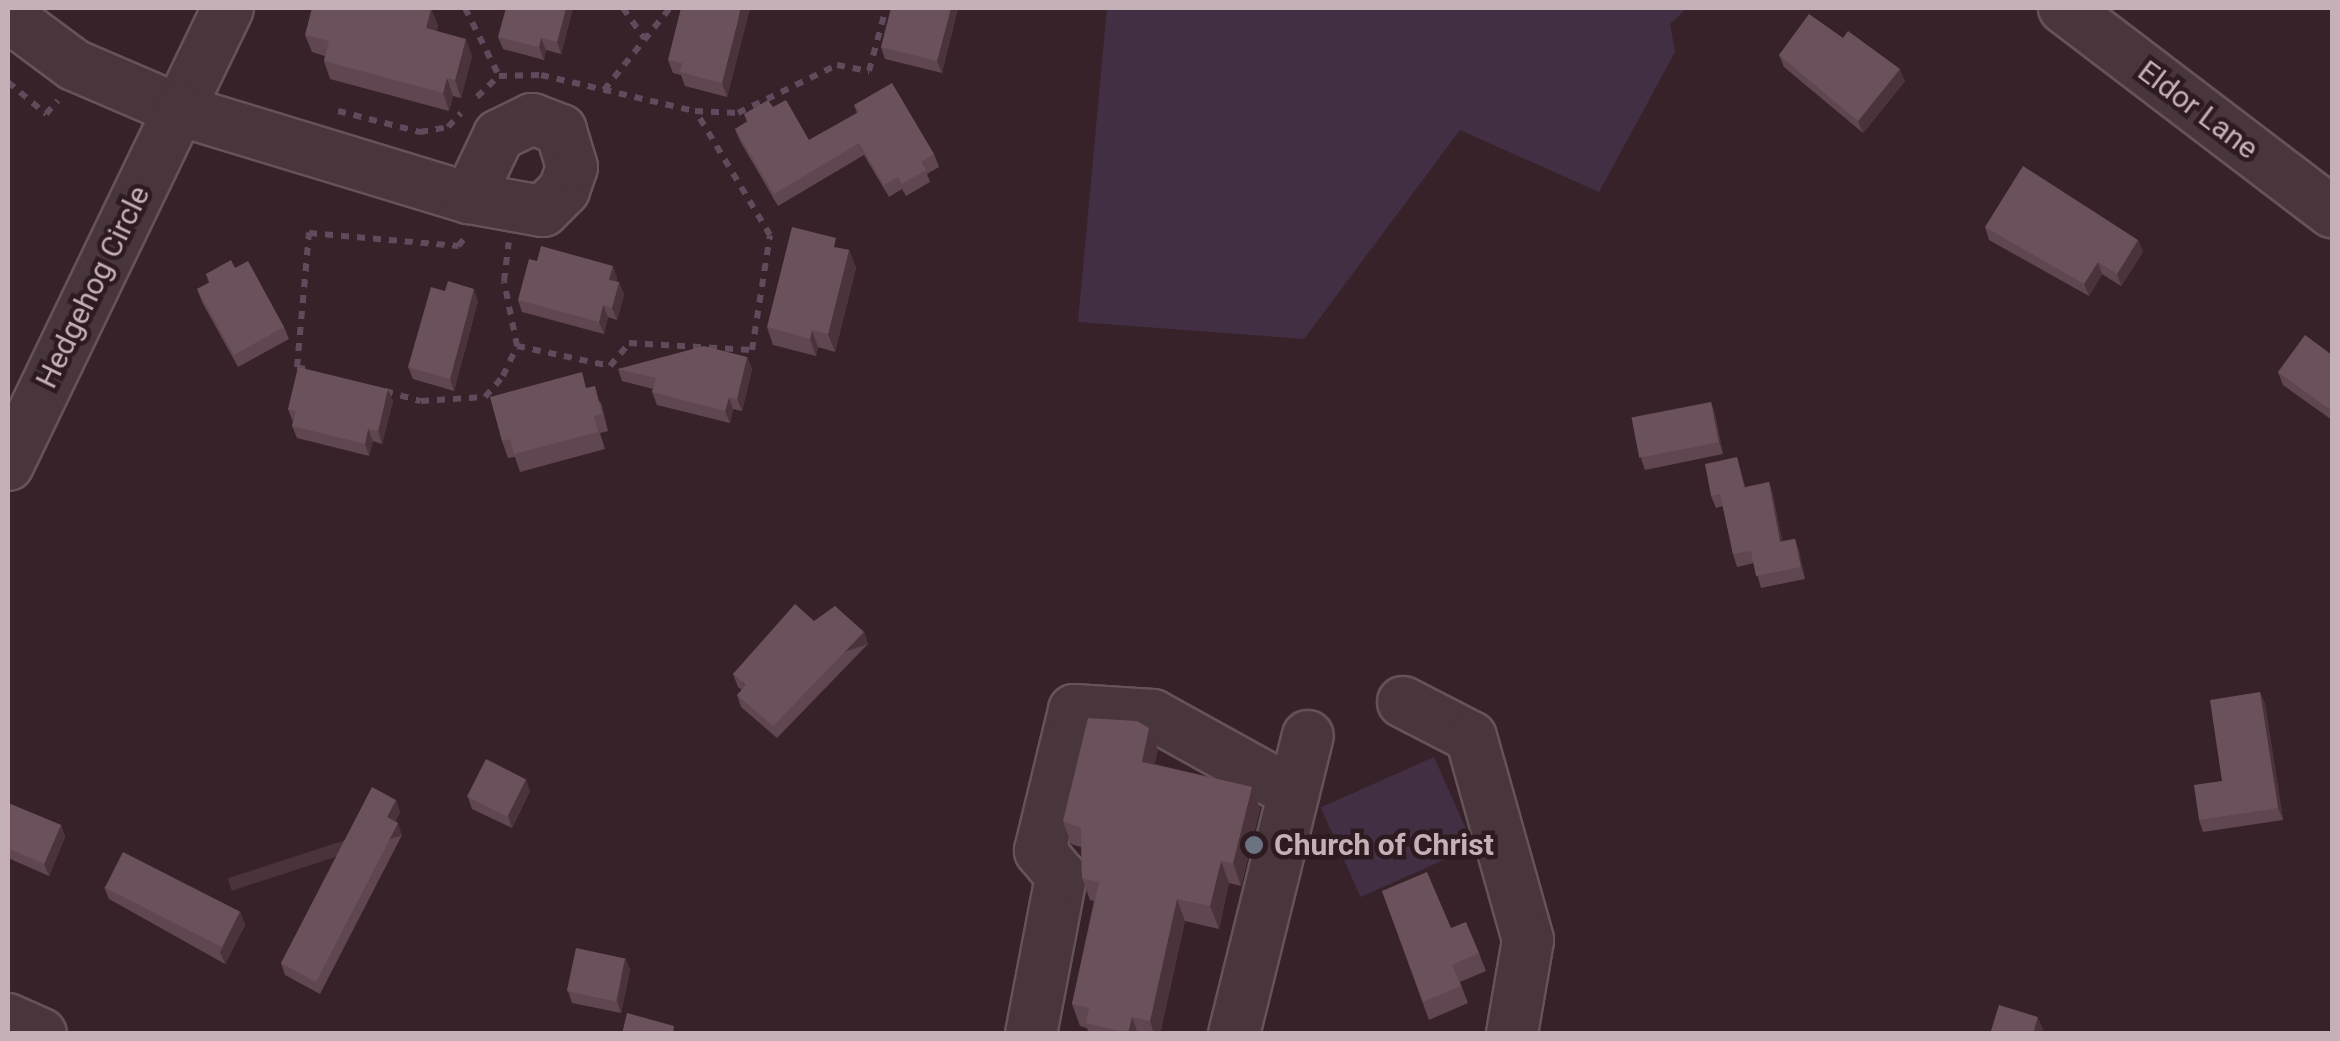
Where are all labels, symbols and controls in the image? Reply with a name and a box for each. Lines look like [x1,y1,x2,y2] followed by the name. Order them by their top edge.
[2131,53,2265,167] street label: Eldor Lane
[28,180,158,394] street label: Hedgehog Circle
[1274,827,1494,863] place label: Church of Christ
[1243,834,1265,856] marker: Church of Christ

